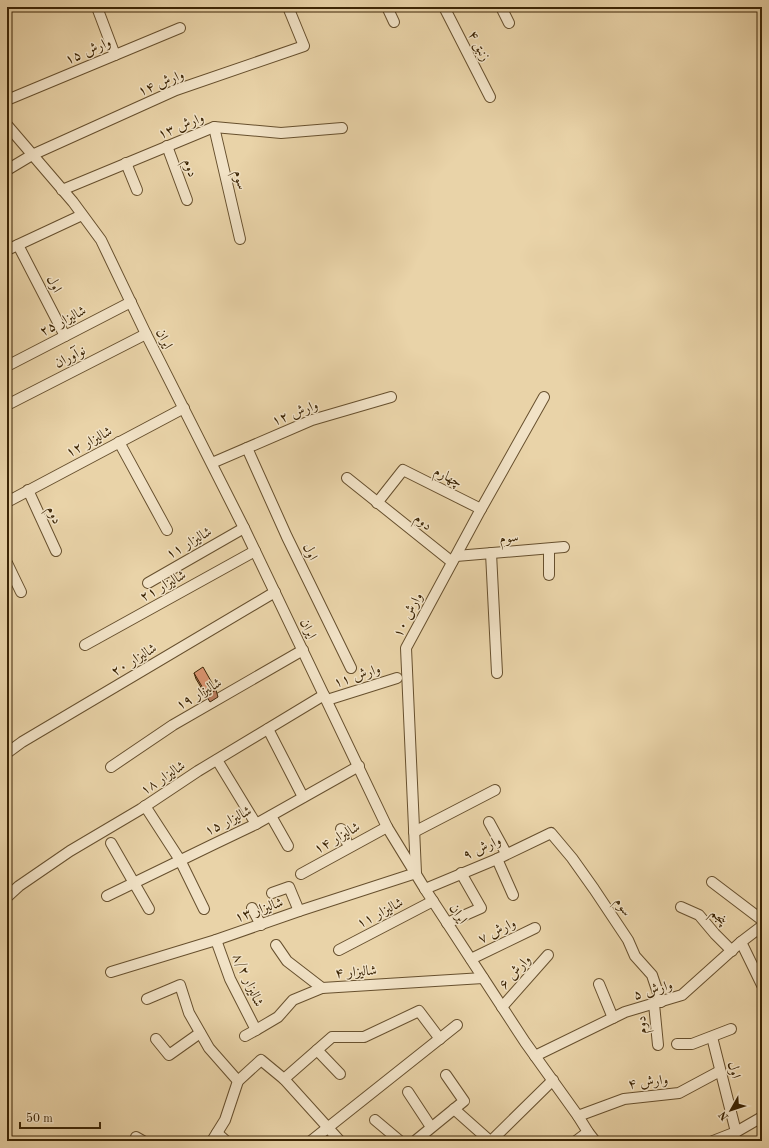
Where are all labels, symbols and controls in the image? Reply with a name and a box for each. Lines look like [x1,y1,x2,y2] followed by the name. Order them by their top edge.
[465,28,493,64] street label: زنبق ۴
[63,35,113,68] street label: وارش ۱۵
[136,67,186,99] street label: وارش ۱۴
[156,110,206,142] street label: وارش ۱۳
[176,157,200,181] street label: دوم
[226,169,249,192] street label: سوم
[43,273,64,295] street label: اول
[37,303,89,340] street label: شالیزار ۲۵
[153,327,175,351] street label: ایران
[51,341,89,372] street label: نوآوران
[270,398,320,429] street label: وارش ۱۲
[64,424,115,461] street label: شالیزار ۱۲
[429,464,464,494] street label: چهارم
[39,504,64,528] street label: دوم
[408,511,434,537] street label: دوم
[164,524,215,562] street label: شالیزار ۱۱
[499,530,520,551] street label: سوم
[299,541,320,563] street label: اول
[138,568,189,605] street label: شالیزار ۲۱
[390,590,426,640] street label: وارش ۱۰
[297,617,319,641] street label: ایران
[109,641,160,680] street label: شالیزار ۲۰
[332,662,383,691] street label: وارش ۱۱
[174,675,225,713] street label: شالیزار ۱۹
[138,758,188,798] street label: شالیزار ۱۸
[202,804,254,839] street label: شالیزار ۱۵
[312,820,363,857] street label: شالیزار ۱۴
[461,833,504,863] street label: وارش ۹
[233,895,285,926] street label: شالیزار ۱۳
[354,895,406,932] street label: شالیزار ۱۱
[608,895,634,922] street label: سوم
[446,901,470,927] street label: ایران
[704,906,731,933] street label: پنجم
[476,916,519,947] street label: وارش ۷
[229,951,266,1009] street label: شالیزار ۸/۲
[496,952,534,992] street label: وارش ۶
[335,964,378,981] street label: شالیزار ۴
[632,978,675,1003] street label: وارش ۵
[634,1015,655,1035] street label: دوم
[724,1060,743,1080] street label: اول
[627,1073,669,1092] street label: وارش ۴
[711,1090,751,1130] north arrow
[20,1104,100,1130] scale bar
[717,1108,731,1122] text: N
[26,1112,53,1125] text: 50 m

